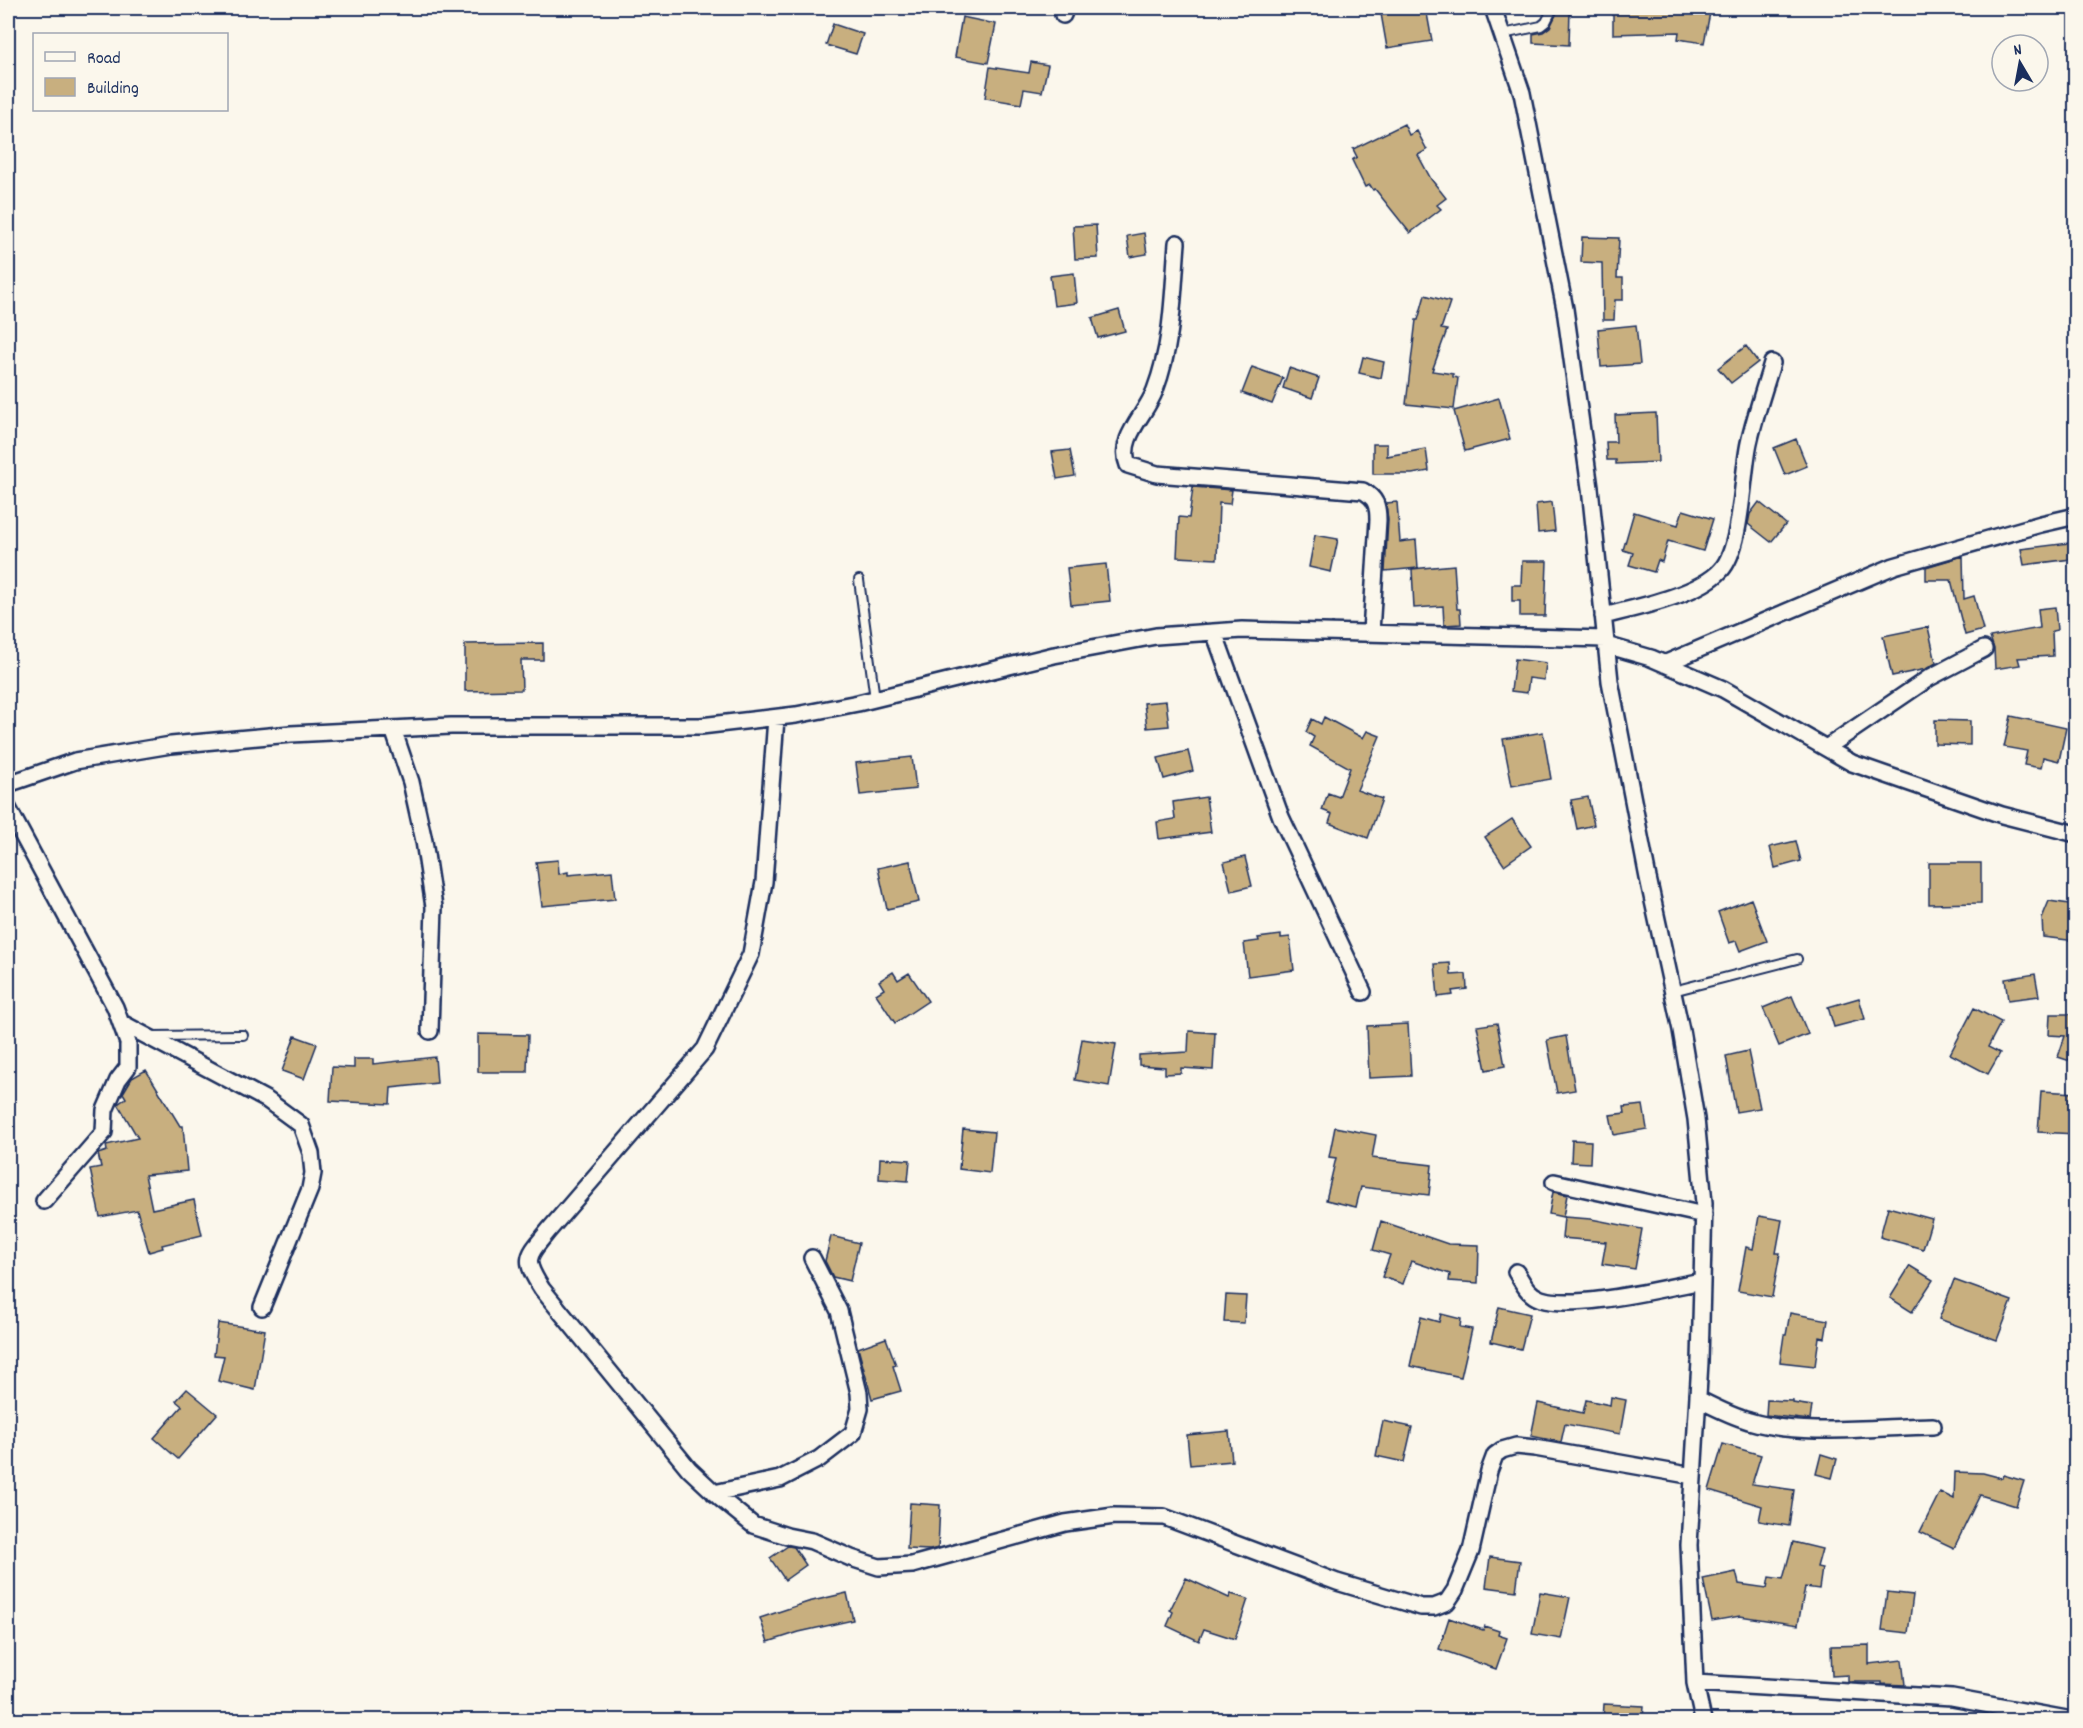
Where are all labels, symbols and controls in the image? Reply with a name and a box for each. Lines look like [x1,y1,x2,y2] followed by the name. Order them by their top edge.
[33,33,228,111] legend
[1990,33,2050,93] north arrow
[2012,39,2024,63] text: N
[87,47,121,72] text: Road
[87,77,139,102] text: Building

